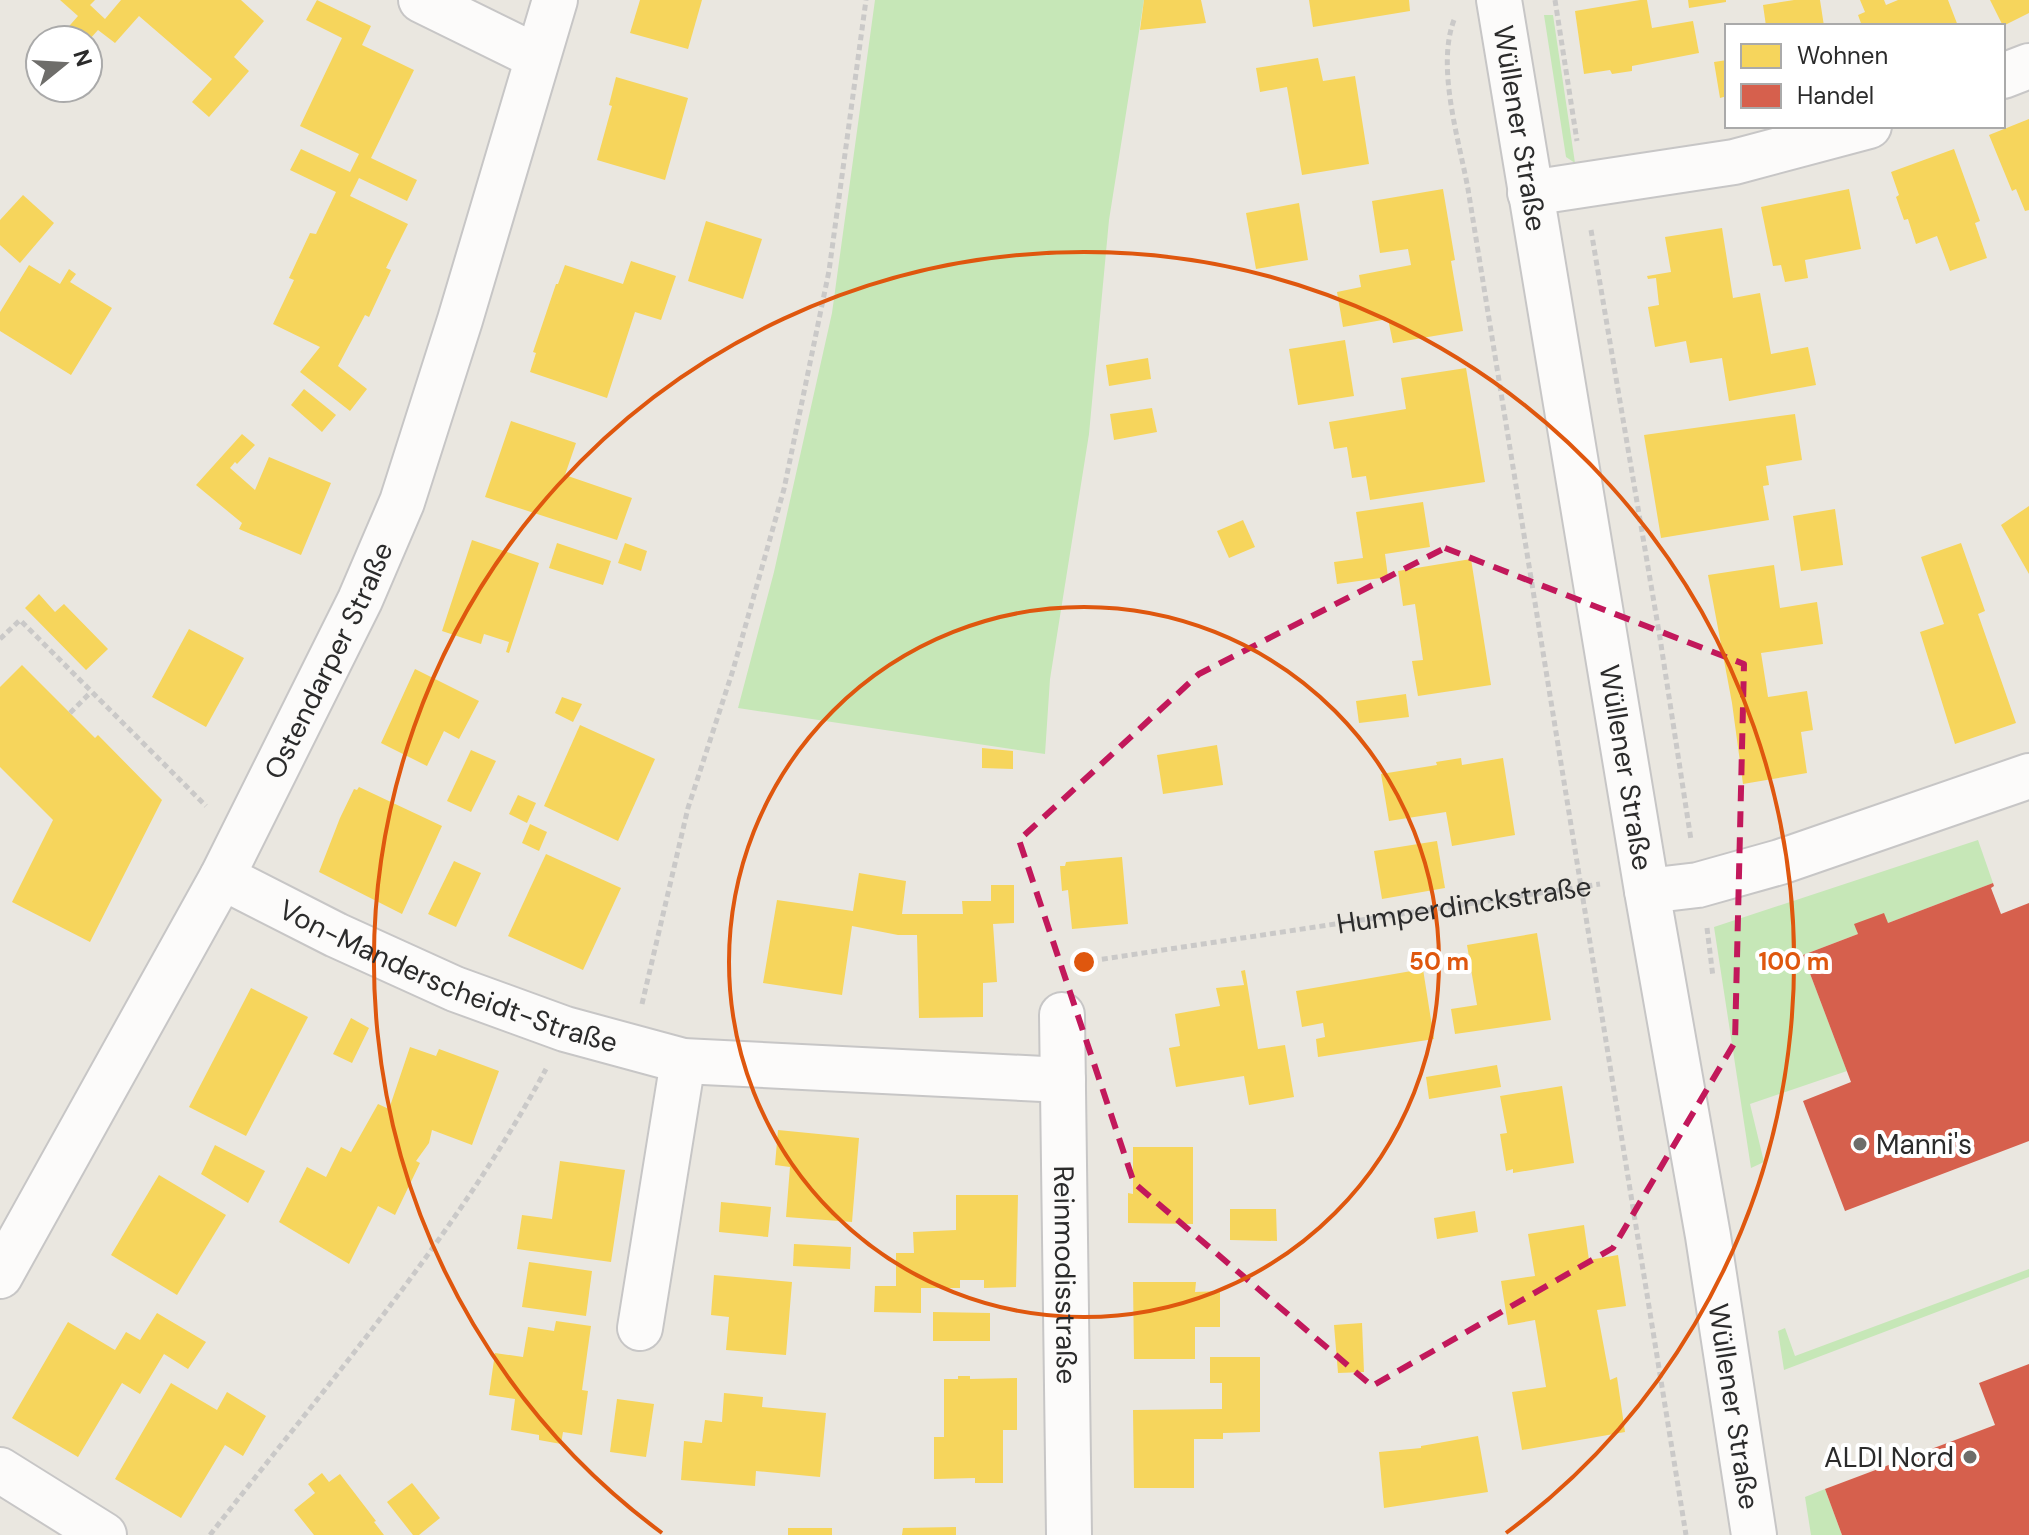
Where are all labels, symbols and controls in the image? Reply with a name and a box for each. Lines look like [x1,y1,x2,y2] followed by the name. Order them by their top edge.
[1485,23,1555,234] street label: Wüllener Straße
[24,24,104,104] north arrow
[1725,24,2005,128] legend
[1797,40,1888,71] text: Wohnen
[66,46,99,70] text: N
[1797,80,1874,111] text: Handel
[256,536,402,785] street label: Ostendarper Straße
[1591,662,1661,873] street label: Wüllener Straße
[1334,868,1594,943] street label: Humperdinckstraße
[273,891,622,1061] street label: Von-Manderscheidt-Straße
[1409,946,1469,977] text: 50 m
[1759,946,1829,977] text: 100 m
[1070,948,1098,976] centre of rings
[1876,1126,1972,1163] place label: Manni's
[1851,1135,1869,1153] marker: Manni's
[1045,1165,1085,1384] street label: Reinmodisstraße
[1700,1301,1768,1512] street label: Wüllener Straße
[1824,1439,1954,1476] place label: ALDI Nord
[1961,1448,1979,1466] marker: ALDI Nord

